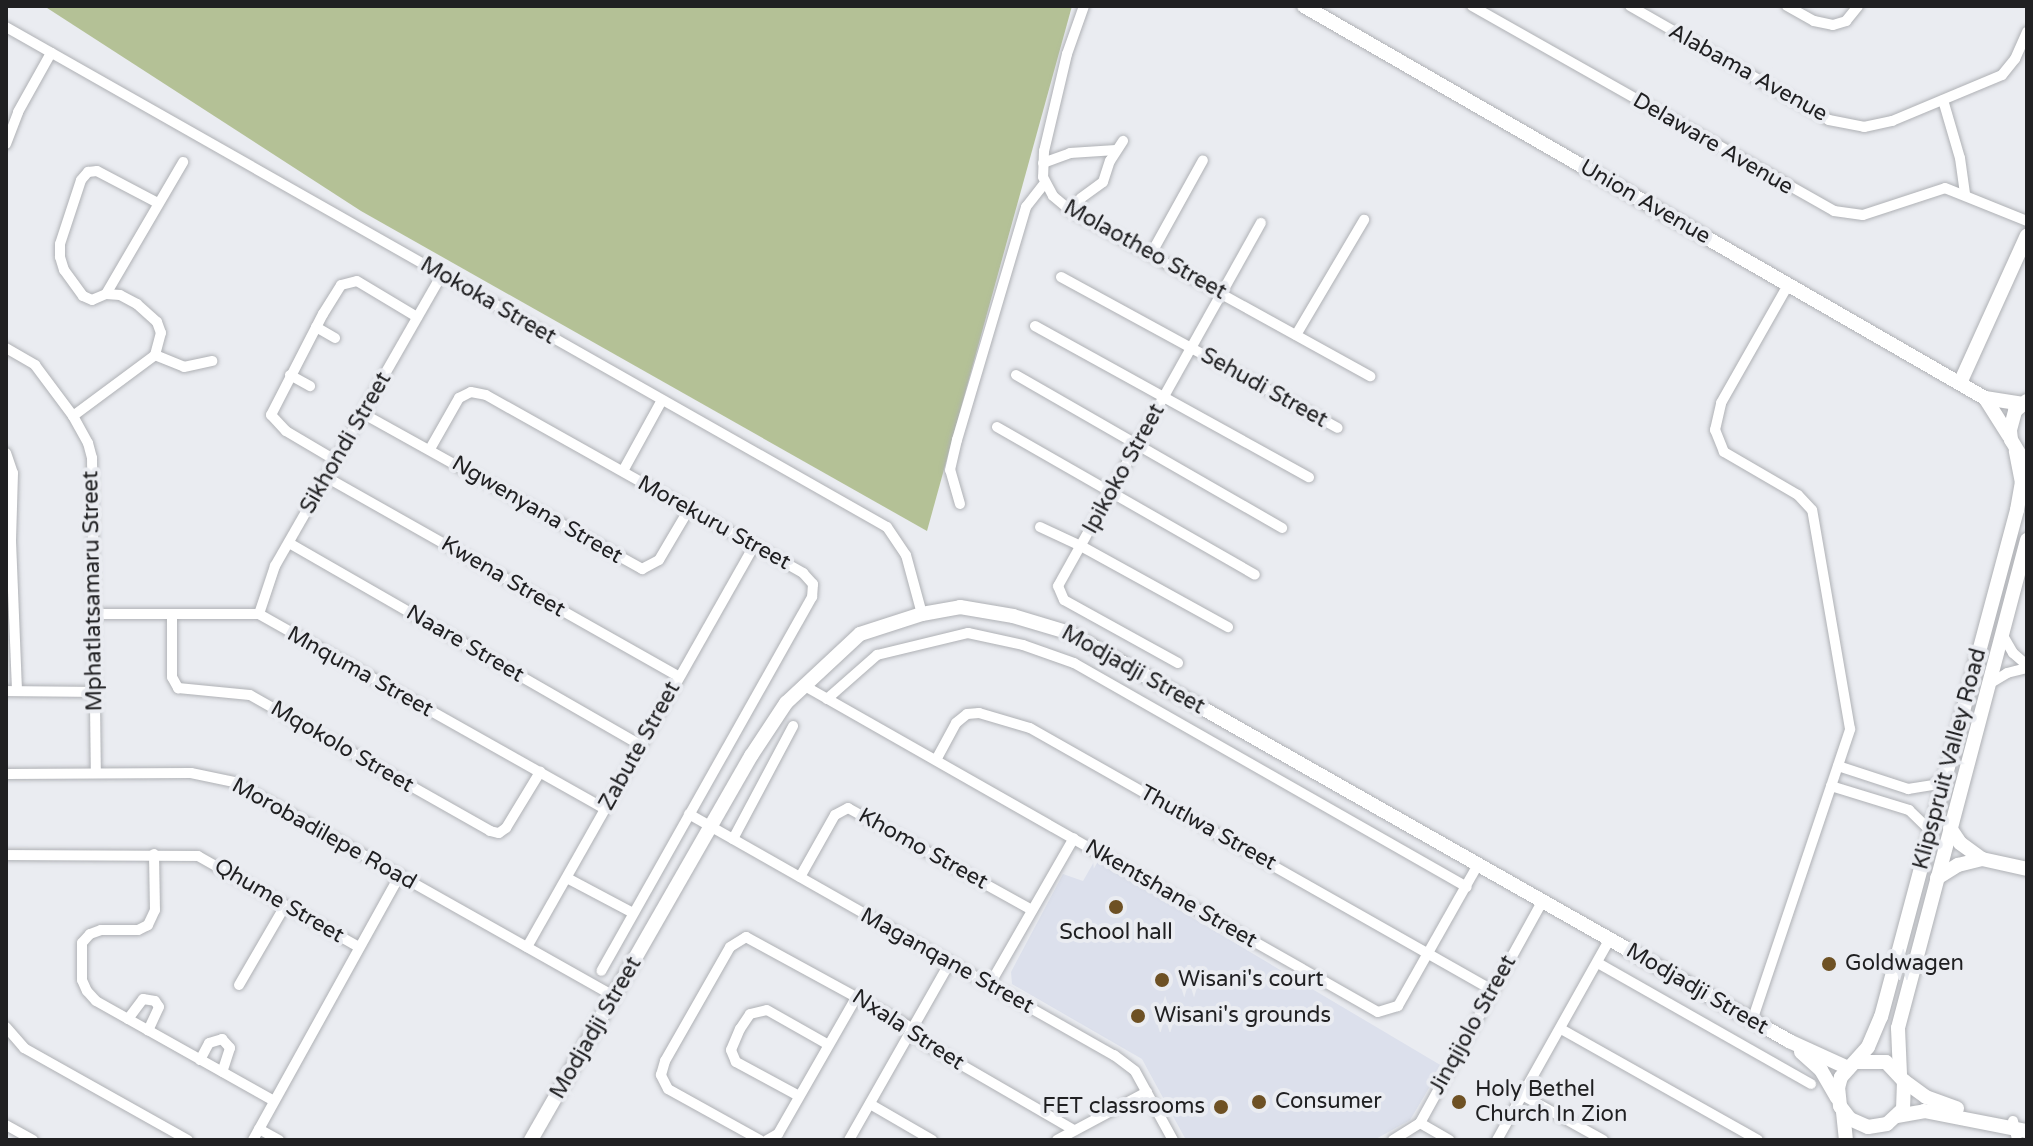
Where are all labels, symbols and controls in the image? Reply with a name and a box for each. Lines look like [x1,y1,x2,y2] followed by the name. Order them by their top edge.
[1664,18,1832,128] street label: Alabama Avenue
[1628,87,1798,201] street label: Delaware Avenue
[1575,154,1715,250] street label: Union Avenue
[1059,194,1231,306] street label: Molaotheo Street
[415,252,561,350] street label: Mokoka Street
[1196,342,1332,434] street label: Sehudi Street
[295,368,397,518] street label: Sikhondi Street
[1077,399,1171,539] street label: Ipikoko Street
[447,450,627,570] street label: Ngwenyana Street
[78,470,108,712] street label: Mphatlatsamaru Street
[633,470,795,576] street label: Morekuru Street
[436,531,570,623] street label: Kwena Street
[401,600,529,688] street label: Naare Street
[1057,620,1209,720] street label: Modjadji Street
[282,621,438,723] street label: Mnquma Street
[1908,645,1992,873] street label: Klipspruit Valley Road
[594,677,686,815] street label: Zabute Street
[266,695,418,799] street label: Mqokolo Street
[227,772,421,896] street label: Morobadilepe Road
[1135,780,1281,876] street label: Thutlwa Street
[854,803,992,895] street label: Khomo Street
[1080,834,1262,954] street label: Nkentshane Street
[209,853,349,949] street label: Qhume Street
[1107,898,1125,916] marker: School hall
[856,902,1038,1020] street label: Maganqane Street
[1059,920,1173,946] place label: School hall
[1621,938,1773,1040] street label: Modjadji Street
[1424,951,1522,1099] street label: Jinqijolo Street
[1845,951,1964,977] place label: Goldwagen
[545,952,647,1104] street label: Modjadji Street
[1820,955,1838,973] marker: Goldwagen
[1178,967,1324,993] place label: Wisani's court
[1153,971,1171,989] marker: Wisani's court
[847,984,969,1076] street label: Nxala Street
[1154,1003,1331,1029] place label: Wisani's grounds
[1129,1007,1147,1025] marker: Wisani's grounds
[1475,1076,1627,1128] place label: Holy Bethel Church In Zion
[1275,1089,1382,1115] place label: Consumer
[1250,1093,1268,1111] marker: Consumer
[1450,1093,1468,1111] marker: Holy Bethel Church In Zion
[1042,1094,1205,1120] place label: FET classrooms
[1212,1098,1230,1116] marker: FET classrooms

